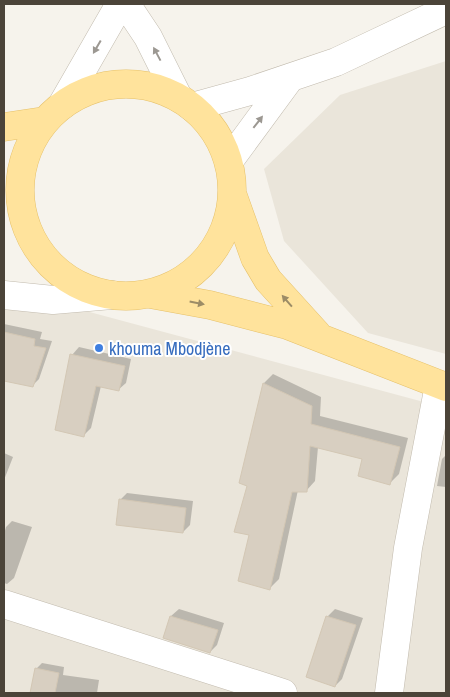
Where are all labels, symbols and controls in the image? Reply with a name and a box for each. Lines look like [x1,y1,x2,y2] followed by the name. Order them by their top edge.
[93,39,101,54] one-way arrow
[153,47,161,61] one-way arrow
[253,116,264,129] one-way arrow
[281,295,293,307] one-way arrow
[190,299,206,307] one-way arrow
[109,336,230,361] place label: khouma Mbodjène
[93,342,105,354] marker: khouma Mbodjène

